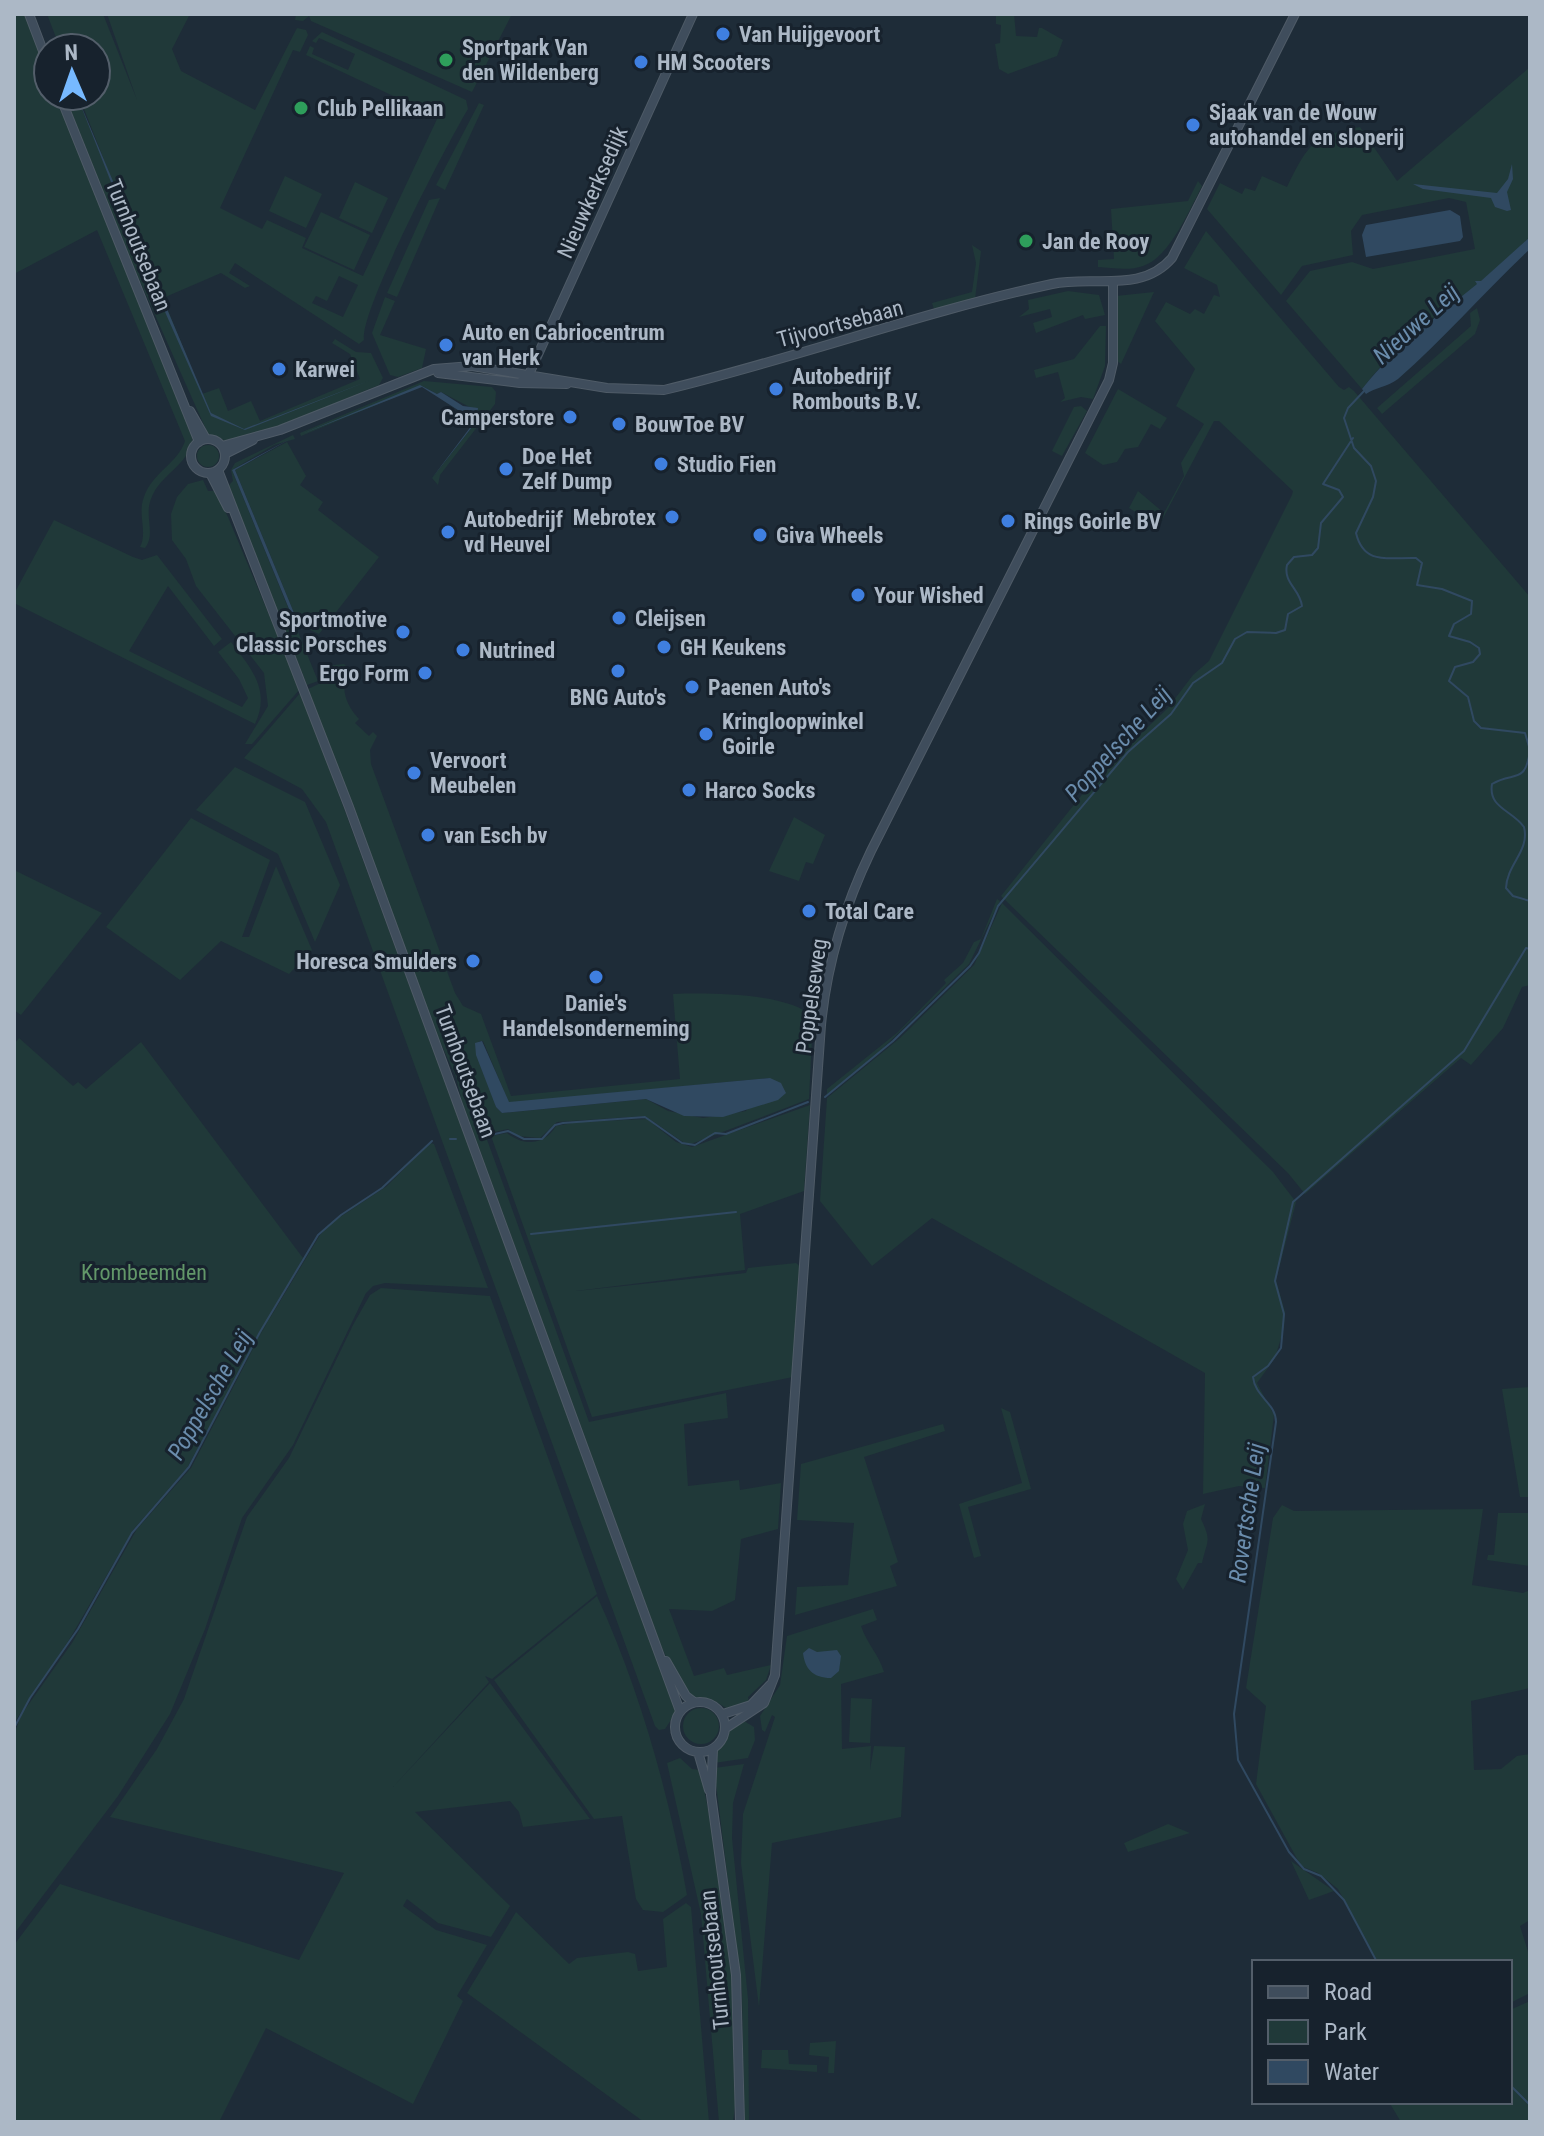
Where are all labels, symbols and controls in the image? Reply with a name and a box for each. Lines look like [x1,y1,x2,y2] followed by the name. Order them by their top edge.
[739,22,881,47] place label: Van Huijgevoort
[714,25,732,43] marker: Van Huijgevoort
[32,32,112,112] north arrow
[462,35,599,85] place label: Sportpark Van den Wildenberg
[64,40,78,65] text: N
[657,50,771,75] place label: HM Scooters
[437,51,455,69] marker: Sportpark Van den Wildenberg
[632,53,650,71] marker: HM Scooters
[317,96,443,121] place label: Club Pellikaan
[292,99,310,117] marker: Club Pellikaan
[1209,100,1404,150] place label: Sjaak van de Wouw autohandel en sloperij
[1184,116,1202,134] marker: Sjaak van de Wouw autohandel en sloperij
[552,122,633,262] street label: Nieuwkerksedijk
[101,176,176,315] street label: Turnhoutsebaan
[1042,229,1149,254] place label: Jan de Rooy
[1017,232,1035,250] marker: Jan de Rooy
[1367,278,1465,370] water label: Nieuwe Leij
[774,295,906,352] street label: Tijvoortsebaan
[462,320,665,370] place label: Auto en Cabriocentrum van Herk
[437,336,455,354] marker: Auto en Cabriocentrum van Herk
[295,357,355,382] place label: Karwei
[270,360,288,378] marker: Karwei
[792,364,921,414] place label: Autobedrijf Rombouts B.V.
[767,380,785,398] marker: Autobedrijf Rombouts B.V.
[441,405,554,430] place label: Camperstore
[561,408,579,426] marker: Camperstore
[635,412,744,437] place label: BouwToe BV
[610,415,628,433] marker: BouwToe BV
[522,444,612,494] place label: Doe Het Zelf Dump
[677,452,776,477] place label: Studio Fien
[652,455,670,473] marker: Studio Fien
[497,460,515,478] marker: Doe Het Zelf Dump
[573,505,656,530] place label: Mebrotex
[464,507,563,557] place label: Autobedrijf vd Heuvel
[663,508,681,526] marker: Mebrotex
[1024,509,1162,534] place label: Rings Goirle BV
[999,512,1017,530] marker: Rings Goirle BV
[439,523,457,541] marker: Autobedrijf vd Heuvel
[776,523,883,548] place label: Giva Wheels
[751,526,769,544] marker: Giva Wheels
[874,583,984,608] place label: Your Wished
[849,586,867,604] marker: Your Wished
[635,606,706,631] place label: Cleijsen
[236,607,387,657] place label: Sportmotive Classic Porsches
[610,609,628,627] marker: Cleijsen
[394,623,412,641] marker: Sportmotive Classic Porsches
[680,635,786,660] place label: GH Keukens
[479,638,555,663] place label: Nutrined
[655,638,673,656] marker: GH Keukens
[454,641,472,659] marker: Nutrined
[319,661,409,686] place label: Ergo Form
[609,662,627,680] marker: BNG Auto's
[416,664,434,682] marker: Ergo Form
[708,675,831,700] place label: Paenen Auto's
[683,678,701,696] marker: Paenen Auto's
[1059,680,1178,807] water label: Poppelsche Leij
[570,685,666,710] place label: BNG Auto's
[722,709,864,759] place label: Kringloopwinkel Goirle
[697,725,715,743] marker: Kringloopwinkel Goirle
[430,748,516,798] place label: Vervoort Meubelen
[405,764,423,782] marker: Vervoort Meubelen
[705,778,816,803] place label: Harco Socks
[680,781,698,799] marker: Harco Socks
[444,823,548,848] place label: van Esch bv
[419,826,437,844] marker: van Esch bv
[825,899,914,924] place label: Total Care
[800,902,818,920] marker: Total Care
[791,937,832,1055] street label: Poppelseweg
[296,949,457,974] place label: Horesca Smulders
[464,952,482,970] marker: Horesca Smulders
[587,968,605,986] marker: Danie's Handelsonderneming
[502,991,690,1041] place label: Danie's Handelsonderneming
[430,1001,501,1141] street label: Turnhoutsebaan
[81,1260,207,1285] park label: Krombeemden
[162,1324,259,1465] water label: Poppelsche Leij
[1223,1441,1271,1585] water label: Rovertsche Leij
[695,1889,734,2031] street label: Turnhoutsebaan
[1252,1960,1512,2104] legend
[1324,1978,1372,2006] text: Road
[1324,2018,1367,2046] text: Park
[1324,2058,1379,2086] text: Water

